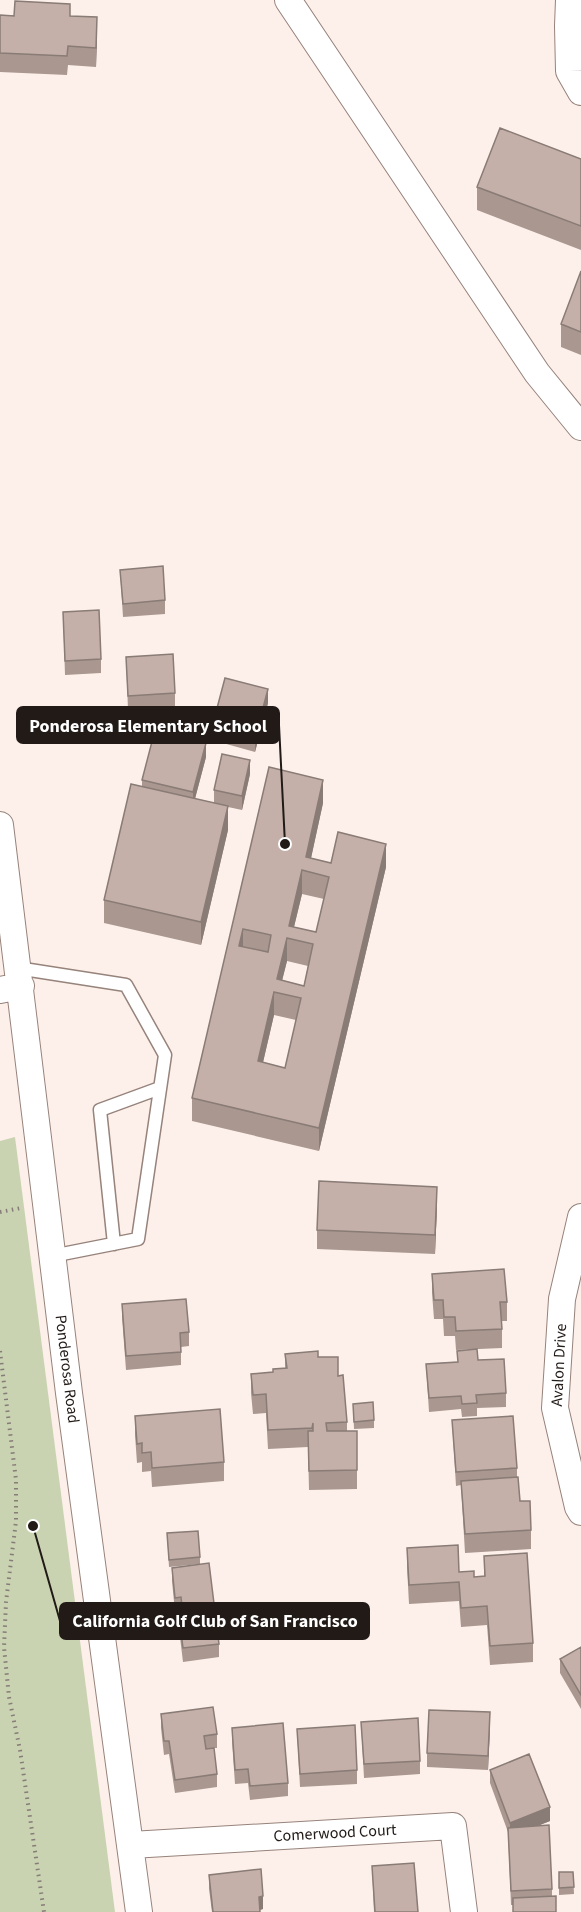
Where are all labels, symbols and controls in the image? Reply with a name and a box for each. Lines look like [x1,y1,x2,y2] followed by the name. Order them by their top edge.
[17,707,279,743] callout: Ponderosa Elementary School
[29,714,267,739] text: Ponderosa Elementary School
[49,1313,85,1425] street label: Ponderosa Road
[546,1323,572,1407] street label: Avalon Drive
[60,1603,369,1639] callout: California Golf Club of San Francisco
[72,1609,358,1634] text: California Golf Club of San Francisco
[273,1819,398,1847] street label: Comerwood Court

